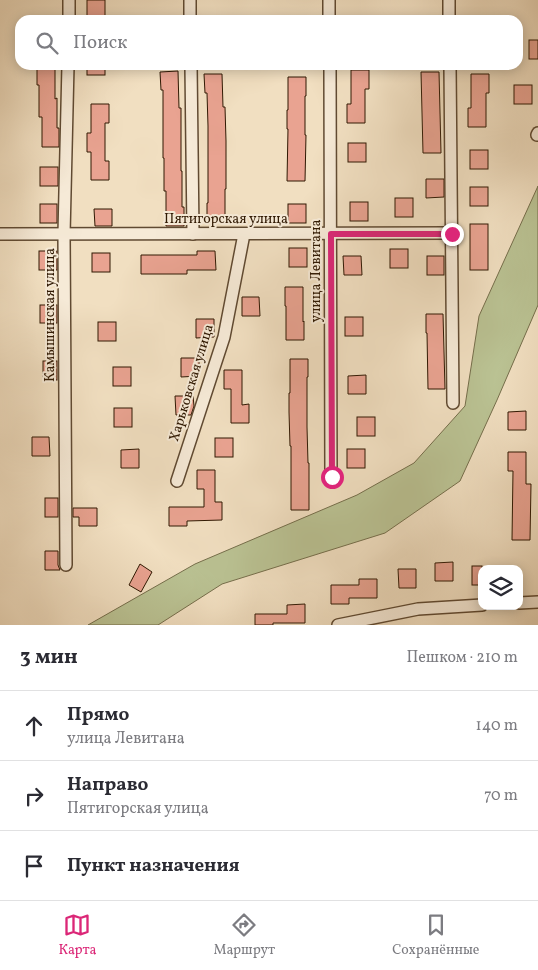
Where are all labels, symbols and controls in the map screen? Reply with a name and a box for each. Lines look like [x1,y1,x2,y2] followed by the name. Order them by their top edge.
[15,15,523,70] search box
[33,29,61,57] icon: search
[73,30,127,56] text: Поиск
[164,210,288,229] street label: Пятигорская улица
[307,220,326,322] street label: улица Левитана
[441,223,464,246] route end
[41,248,60,382] street label: Камышинская улица
[165,322,219,444] street label: Харьковская улица
[321,466,344,489] route start
[478,565,523,610] map controls
[478,565,523,610] button: layers
[20,643,78,672] text: 3 мин
[406,647,518,669] text: Пешком · 210 m
[67,702,129,728] text: Прямо
[20,712,48,740] icon: ahead
[476,715,518,737] text: 140 m
[67,728,185,750] text: улица Левитана
[67,772,149,798] text: Направо
[20,782,48,810] icon: right
[484,785,518,807] text: 70 m
[67,798,209,820] text: Пятигорская улица
[20,852,48,880] icon: arrive
[67,853,240,879] text: Пункт назначения
[58,911,96,960] tab: Карта
[213,911,275,960] tab: Маршрут
[392,911,480,960] tab: Сохранённые

